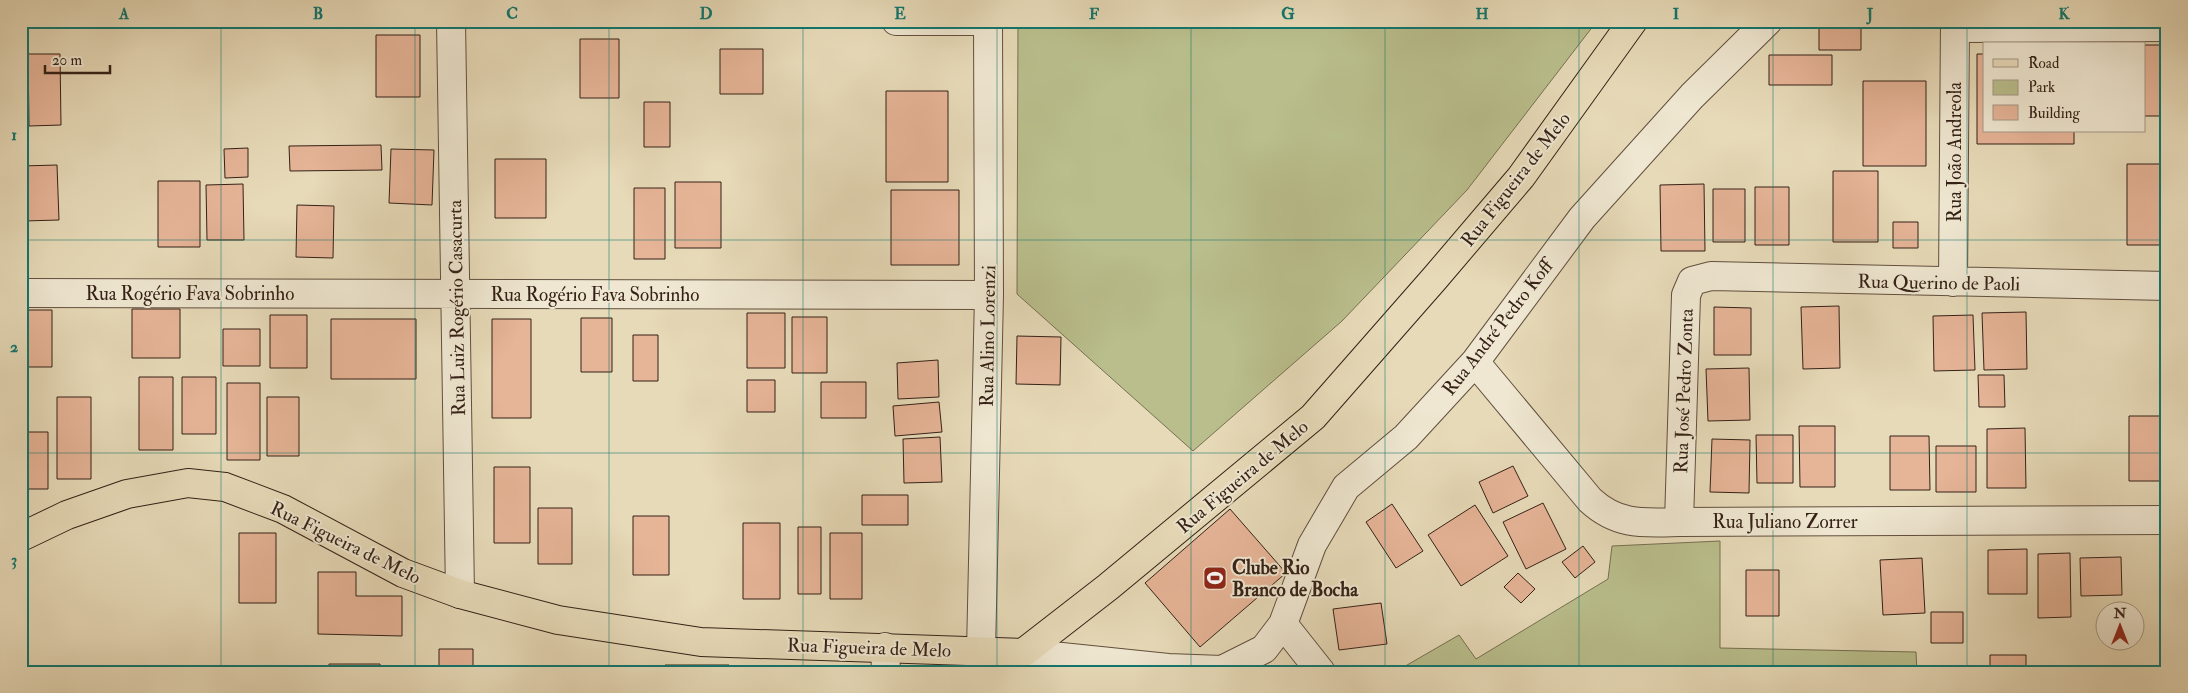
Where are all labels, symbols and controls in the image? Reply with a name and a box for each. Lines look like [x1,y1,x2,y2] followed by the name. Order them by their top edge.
[118,4,130,24] text: A
[313,4,323,24] text: B
[506,4,518,24] text: C
[699,4,713,24] text: D
[894,4,906,24] text: E
[1089,4,1099,24] text: F
[1281,4,1295,24] text: G
[1475,4,1489,24] text: H
[1673,4,1680,24] text: I
[1866,4,1874,25] text: J
[2058,4,2070,24] text: K
[45,42,110,74] scale bar
[1983,42,2146,132] legend
[52,51,82,70] text: 20 m
[2028,54,2060,73] text: Road
[2028,78,2055,97] text: Park
[1943,82,1967,222] street label: Rua João Andreola
[2028,104,2080,123] text: Building
[1456,107,1576,252] street label: Rua Figueira de Melo
[11,125,17,145] text: 1
[443,199,471,416] street label: Rua Luiz Rogério Casacurta
[1437,252,1560,400] street label: Rua André Pedro Koff
[975,265,1001,407] street label: Rua Alino Lorenzi
[1857,270,2020,296] street label: Rua Querino de Paoli
[86,282,294,306] street label: Rua Rogério Fava Sobrinho
[491,283,699,307] street label: Rua Rogério Fava Sobrinho
[1669,308,1699,474] street label: Rua José Pedro Zonta
[10,337,18,357] text: 2
[1172,415,1313,539] street label: Rua Figueira de Melo
[266,496,425,590] street label: Rua Figueira de Melo
[1712,510,1858,534] street label: Rua Juliano Zorrer
[11,550,17,570] text: 3
[1232,556,1359,602] place label: Clube Rio Branco de Bocha
[1202,565,1228,591] sports icon: Clube Rio Branco de Bocha
[2096,600,2146,650] north arrow
[2113,605,2127,622] text: N
[786,633,951,663] street label: Rua Figueira de Melo

